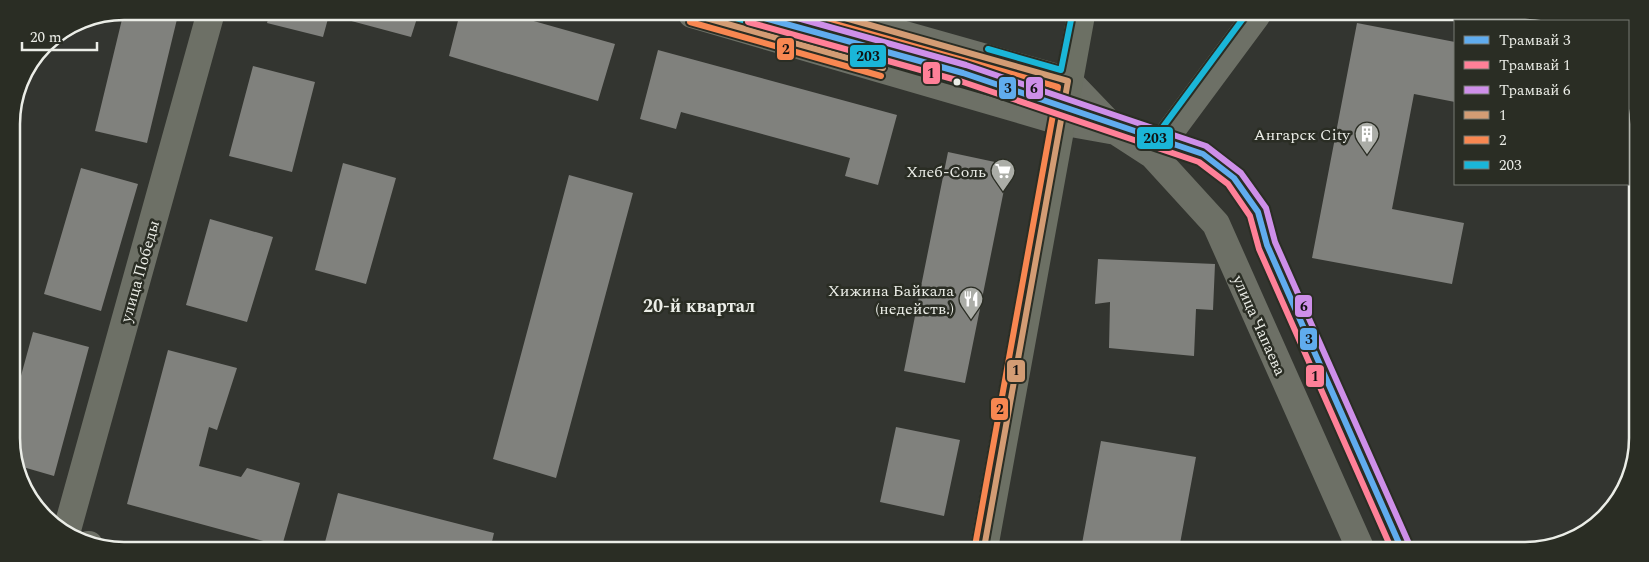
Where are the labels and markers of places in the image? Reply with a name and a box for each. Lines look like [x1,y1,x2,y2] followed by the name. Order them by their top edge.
[952,77,962,87] unlabelled marker
[1354,121,1380,155] building icon: Ангарск City
[1254,123,1351,147] place label: Ангарск City
[990,158,1016,192] supermarket icon: Хлеб-Соль
[906,160,986,184] place label: Хлеб-Соль
[828,279,954,321] place label: Хижина Байкала (недейств.)
[958,286,984,320] restaurant icon: Хижина Байкала (недейств.)

